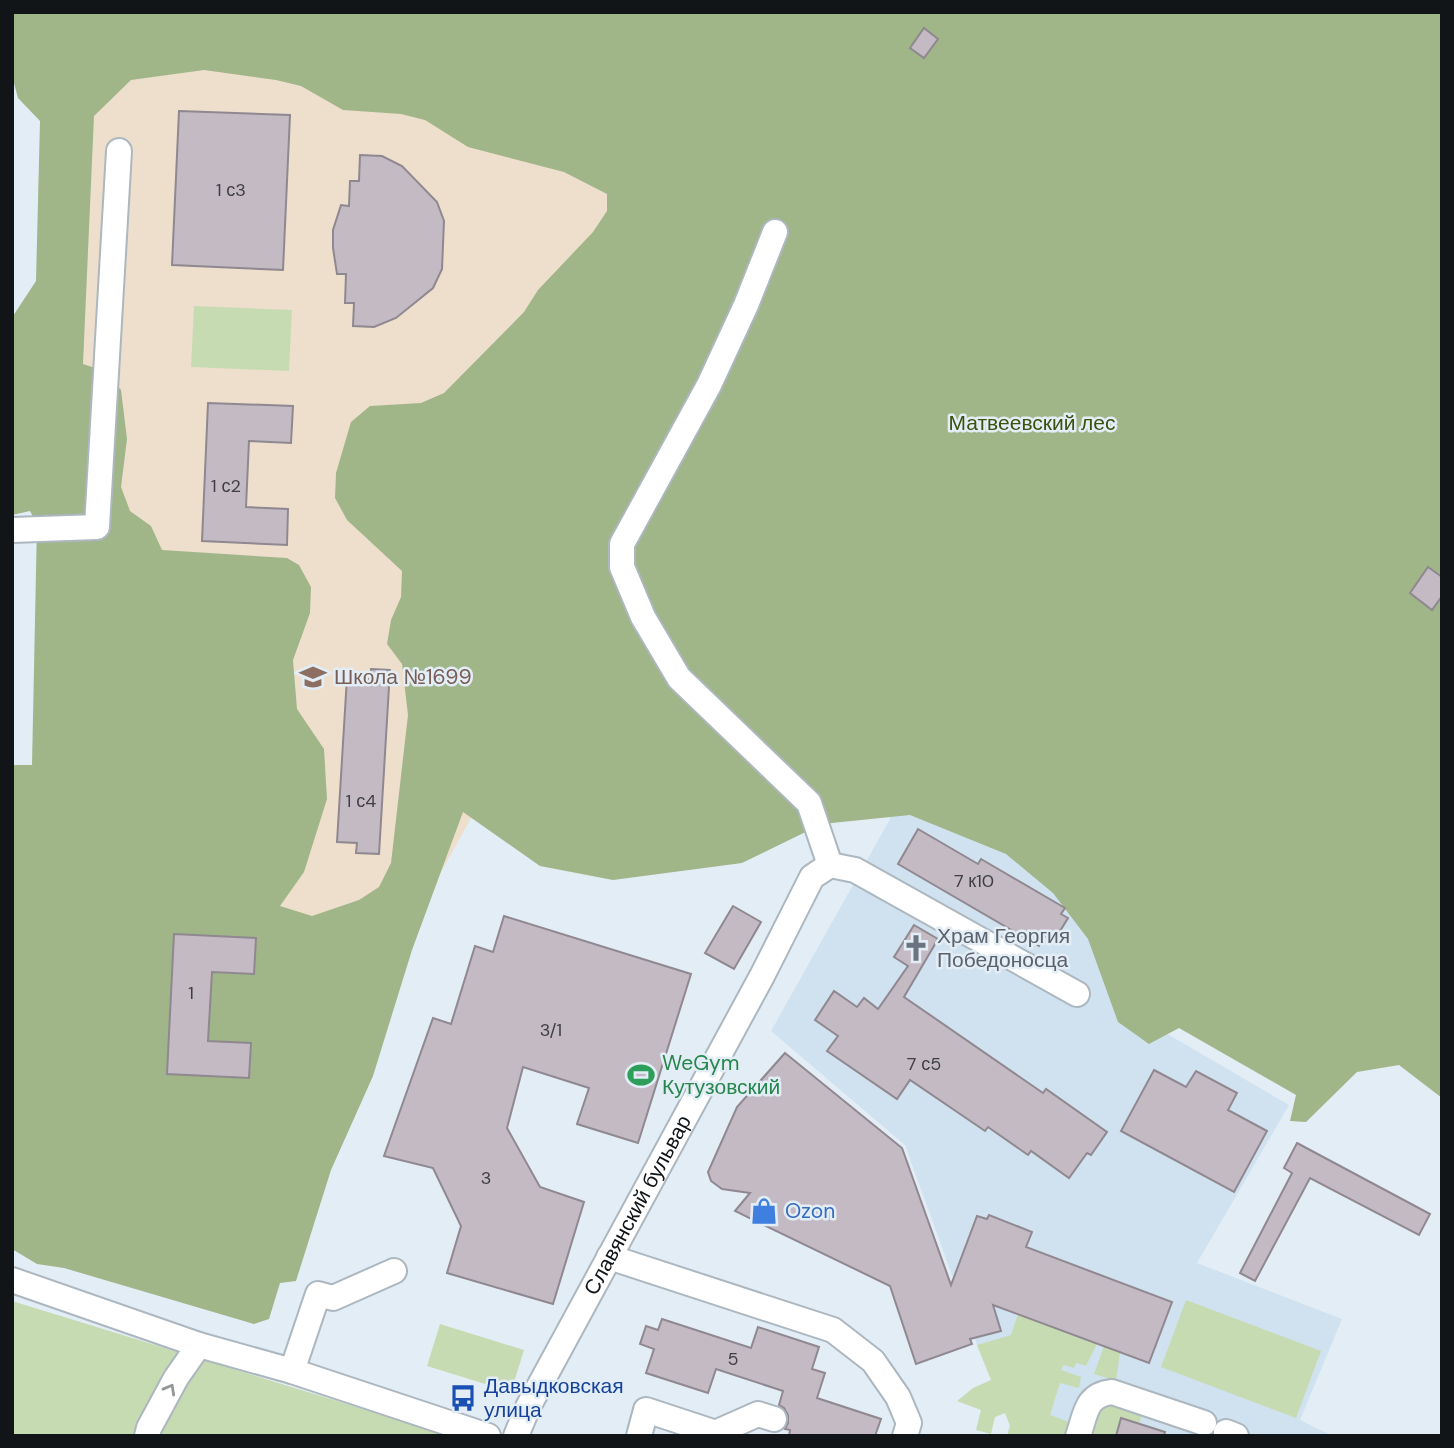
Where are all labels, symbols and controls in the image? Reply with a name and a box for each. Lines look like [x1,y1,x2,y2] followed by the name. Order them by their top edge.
[216,178,246,202] house number: 1 с3
[949,409,1115,437] park label: Матвеевский лес
[211,474,241,498] house number: 1 с2
[298,662,328,692] school or university icon: Школа №1699
[334,663,472,691] place label: Школа №1699
[346,789,376,813] house number: 1 с4
[954,869,994,893] house number: 7 к10
[937,922,1070,974] place label: Храм Георгия Победоносца
[901,933,931,963] church icon: Храм Георгия Победоносца
[188,981,194,1005] house number: 1
[540,1018,562,1042] house number: 3/1
[662,1049,780,1101] place label: WeGym Кутузовский
[907,1052,941,1076] house number: 7 с5
[626,1060,656,1090] sports icon: WeGym Кутузовский
[577,1110,698,1300] street label: Славянский бульвар
[481,1166,491,1190] house number: 3
[749,1196,779,1226] shop icon: Ozon
[785,1197,835,1225] place label: Ozon
[728,1347,738,1371] house number: 5
[484,1372,624,1424] place label: Давыдковская улица
[448,1383,478,1413] bus stop icon: Давыдковская улица
[162,1384,175,1396] one-way arrow

